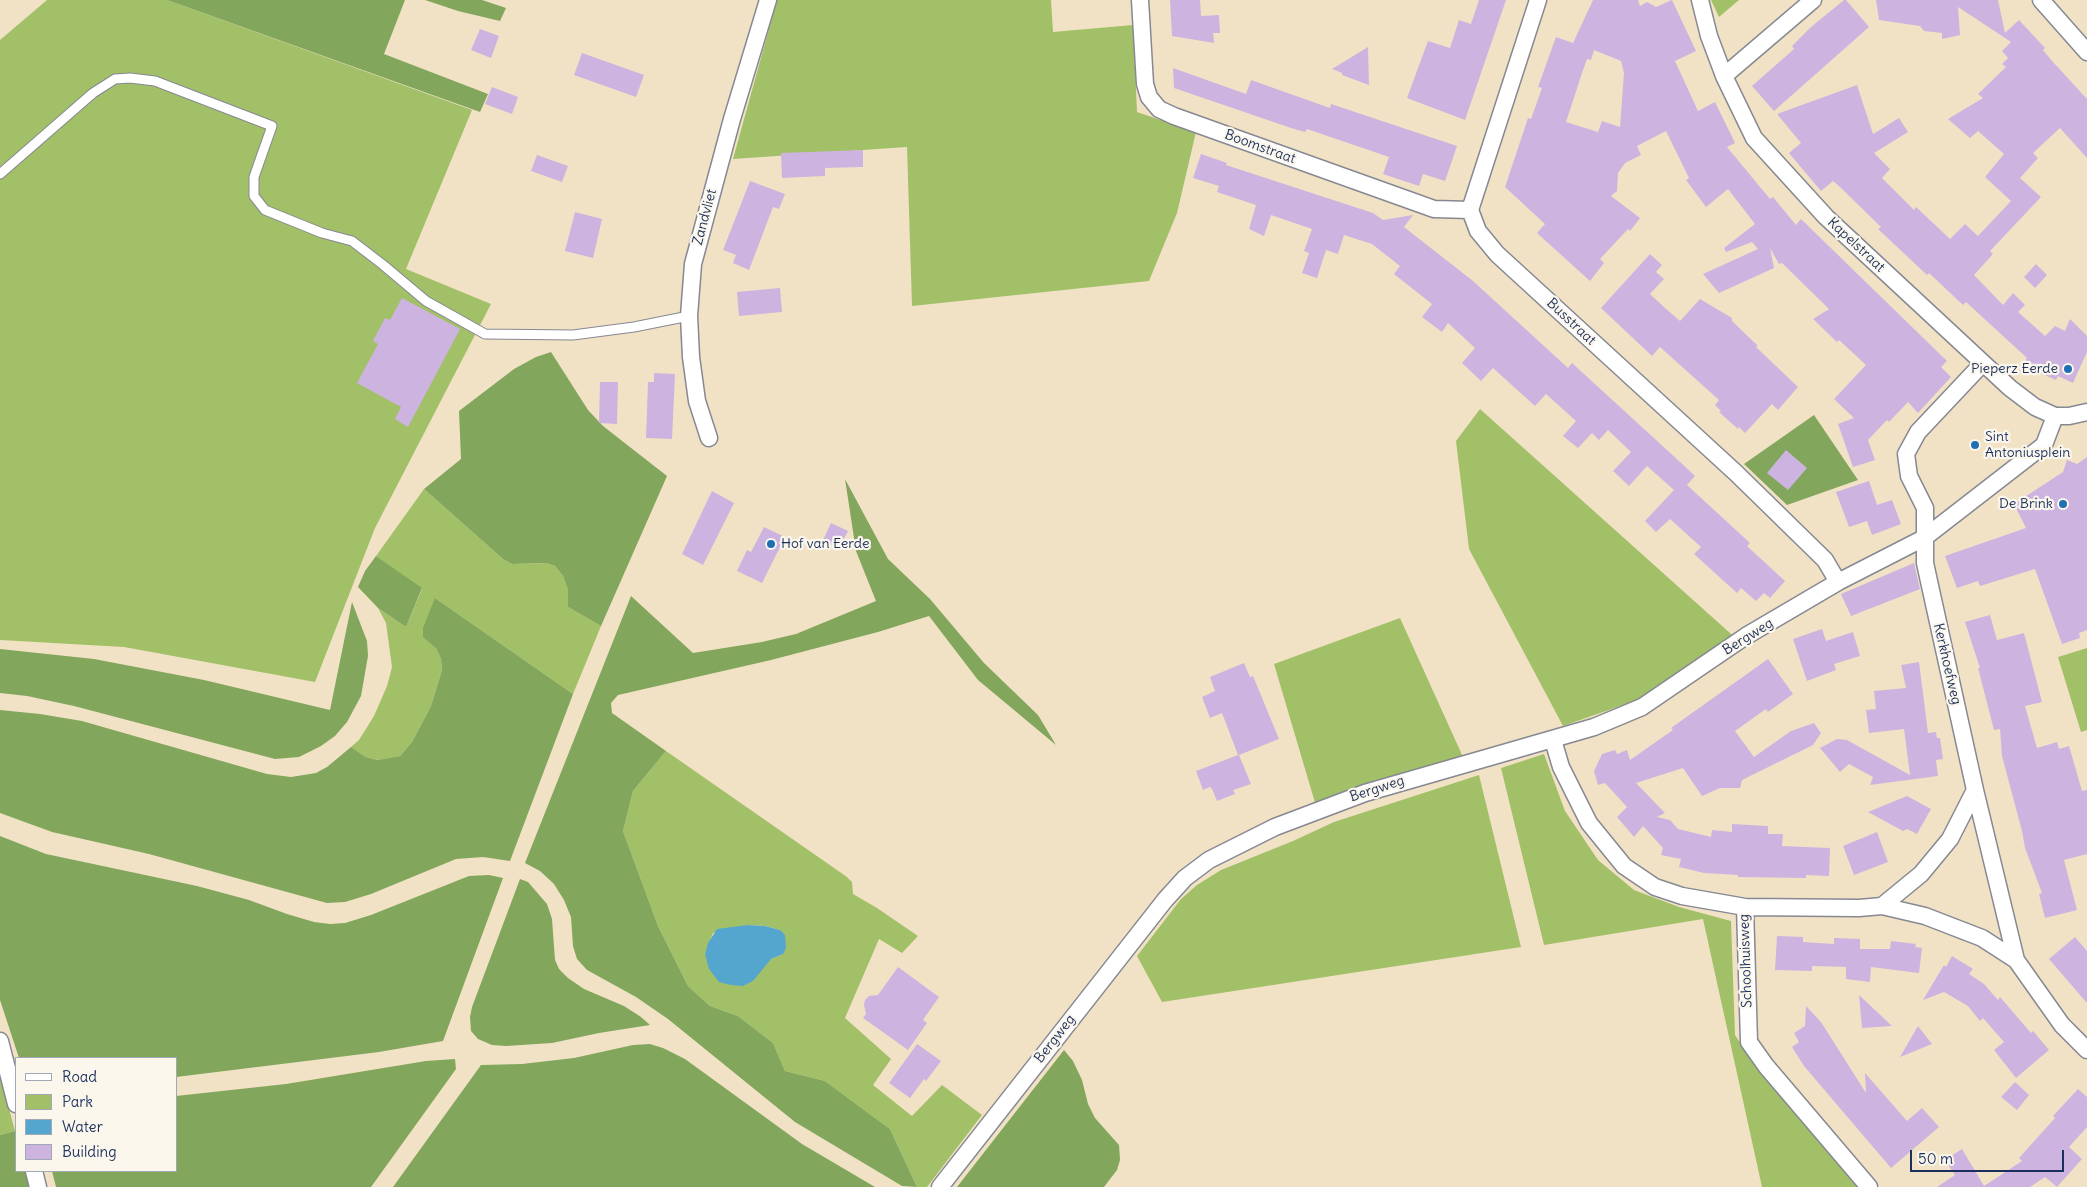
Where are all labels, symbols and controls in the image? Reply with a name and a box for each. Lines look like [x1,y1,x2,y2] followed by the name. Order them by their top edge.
[1222,126,1298,168] street label: Boomstraat
[689,187,721,247] street label: Zandvliet
[1824,214,1888,276] street label: Kapelstraat
[1543,295,1599,349] street label: Busstraat
[1971,361,2058,377] place label: Pieperz Eerde
[2062,363,2074,375] marker: Pieperz Eerde
[1985,429,2070,462] place label: Sint Antoniusplein
[1969,439,1981,451] marker: Sint Antoniusplein
[1999,496,2053,512] place label: De Brink
[2057,498,2069,510] marker: De Brink
[781,536,870,552] place label: Hof van Eerde
[765,538,777,550] marker: Hof van Eerde
[1720,615,1776,659] street label: Bergweg
[1929,622,1965,706] street label: Kerkhoefweg
[1348,772,1406,806] street label: Bergweg
[1736,914,1756,1008] street label: Schoolhuisweg
[1031,1012,1079,1066] street label: Bergweg
[15,1057,178,1172] legend
[62,1067,97,1086] text: Road
[62,1092,93,1111] text: Park
[62,1117,103,1136] text: Water
[1912,1140,2066,1172] scale bar
[62,1142,117,1161] text: Building
[1918,1149,1953,1168] text: 50 m

